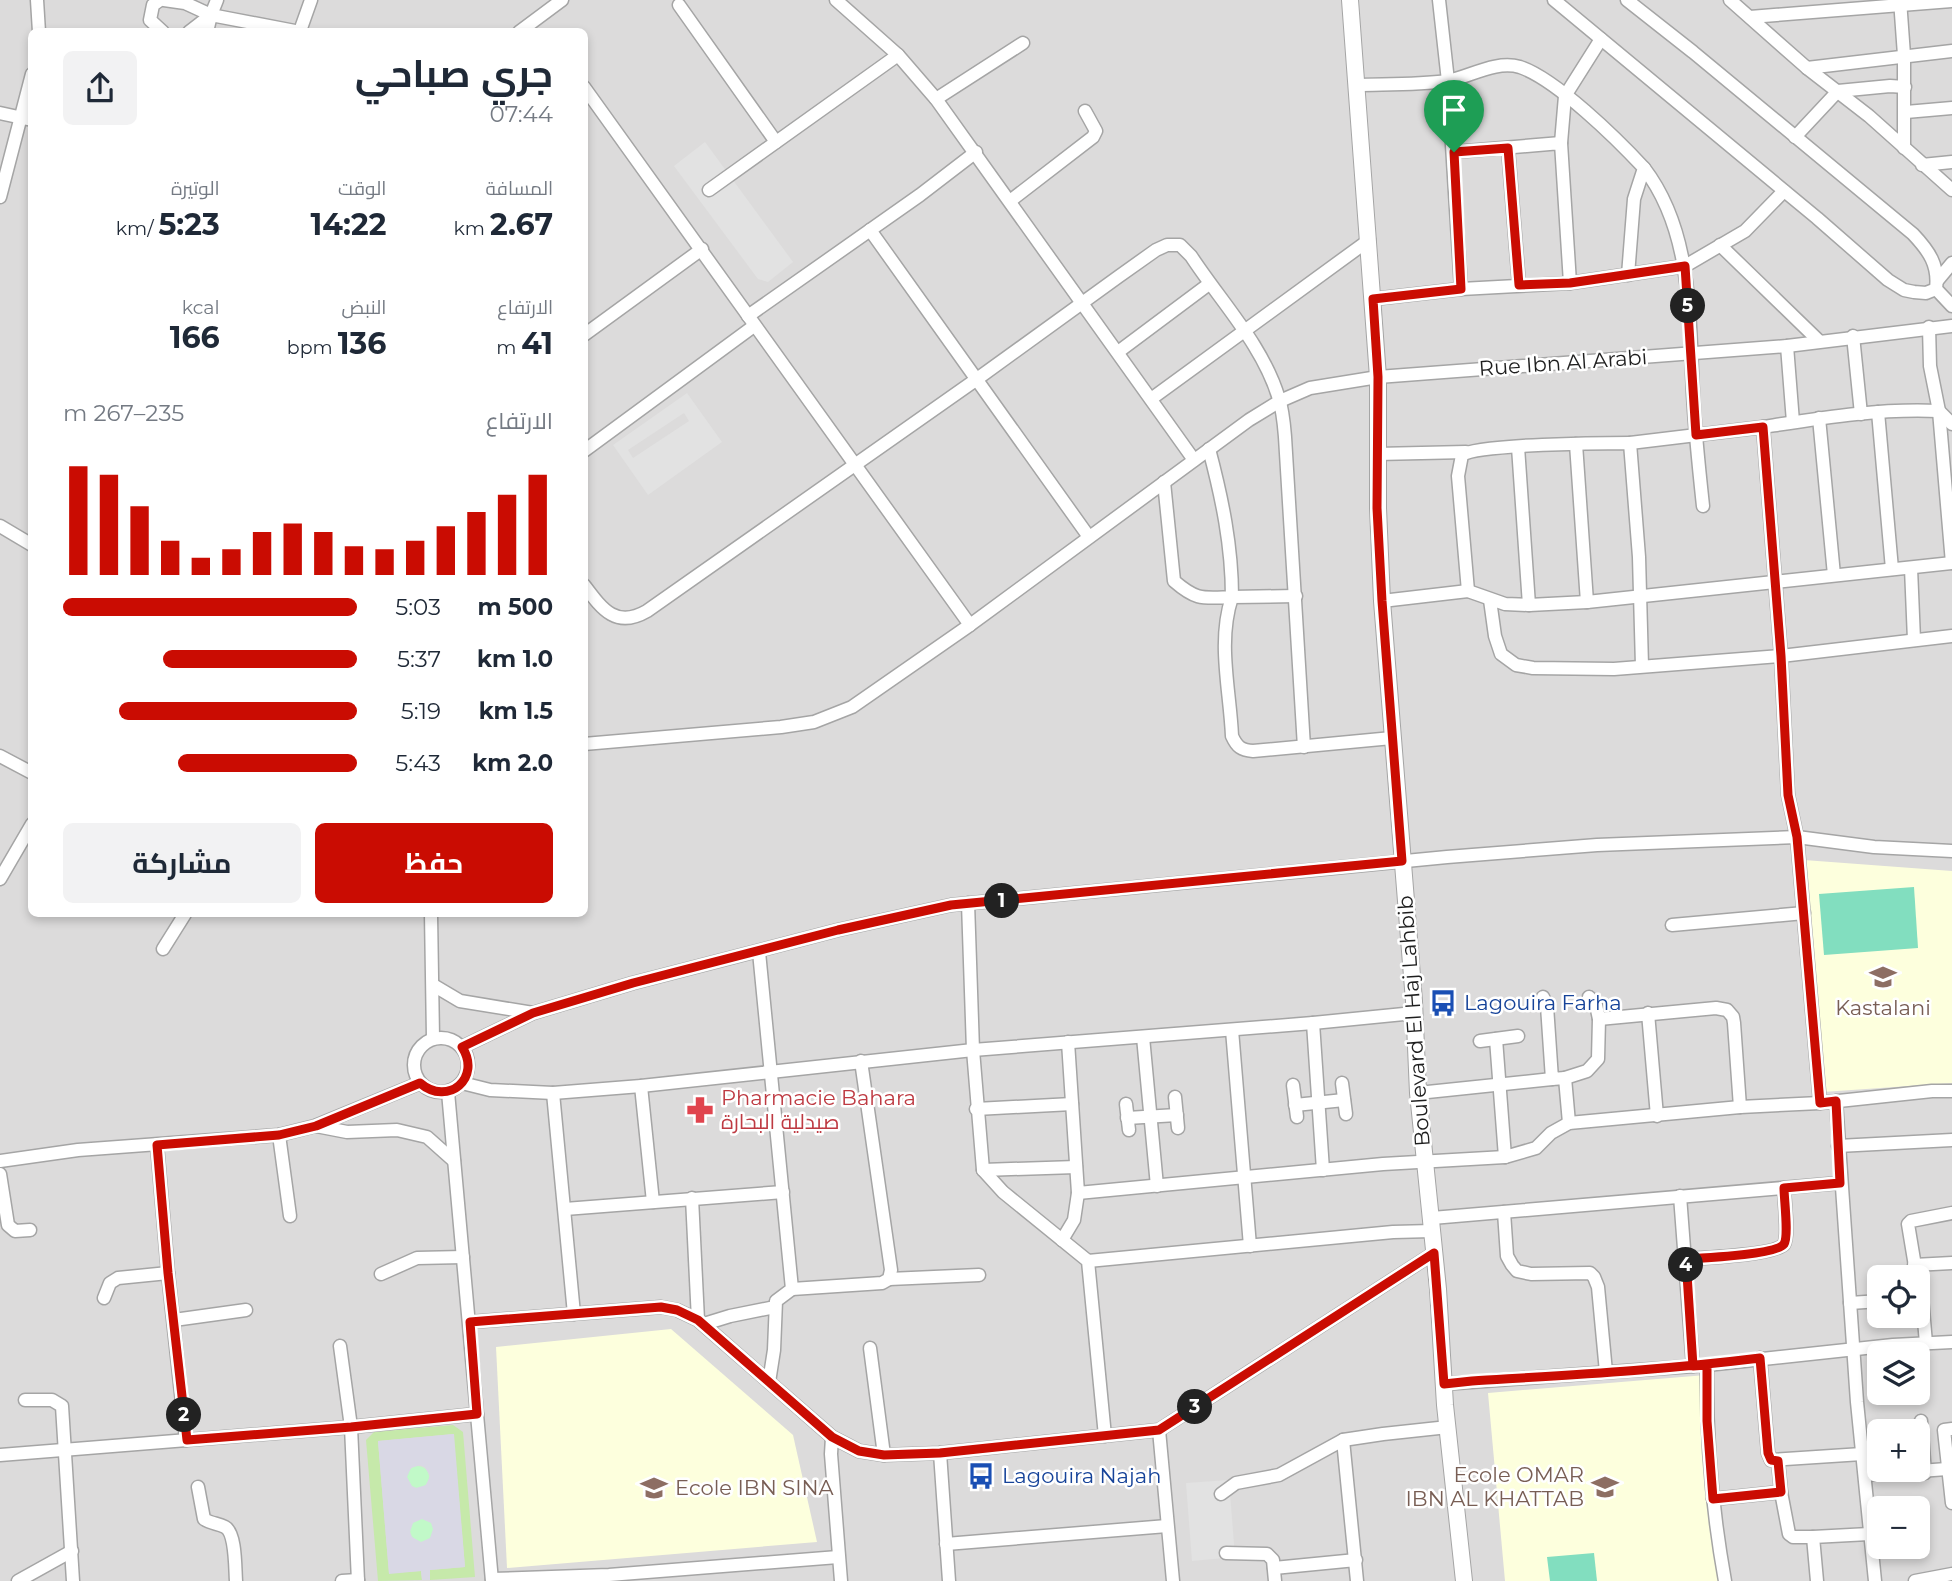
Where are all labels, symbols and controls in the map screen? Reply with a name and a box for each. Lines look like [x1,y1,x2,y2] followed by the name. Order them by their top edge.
[355,50,553,97] text: جري صباحي
[63,51,137,125] button: share
[1424,80,1484,152] pin
[1435,91,1473,129] icon: arrive
[490,100,553,128] text: 07:44
[171,177,220,200] text: الوتيرة
[338,177,386,200] text: الوقت
[485,177,553,200] text: المسافة
[159,206,220,243] text: 5:23
[310,206,386,243] text: 14:22
[490,206,553,243] text: 2.67
[116,217,159,240] text: /km
[454,217,490,240] text: km
[1670,288,1706,324] pin: 5
[1682,294,1693,317] text: 5
[182,296,220,319] text: kcal
[342,296,386,319] text: النبض
[497,296,553,319] text: الارتفاع
[170,319,220,356] text: 166
[338,325,386,362] text: 136
[521,325,553,362] text: 41
[287,336,338,359] text: bpm
[496,336,521,359] text: m
[1478,344,1648,381] street label: Rue Ibn Al Arabi
[63,399,184,427] text: 235–267 m
[486,407,553,435] text: الارتفاع
[395,593,441,621] text: 5:03
[477,593,553,621] text: 500 m
[397,645,441,673] text: 5:37
[477,645,553,673] text: 1.0 km
[401,697,441,725] text: 5:19
[479,697,553,725] text: 1.5 km
[395,749,441,777] text: 5:43
[472,749,553,777] text: 2.0 km
[63,823,301,903] button: مشاركة
[315,823,553,903] button: حفظ
[984,884,1020,918] pin: 1
[998,889,1005,912] text: 1
[1392,895,1435,1147] street label: Boulevard El Haj Lahbib
[1868,962,1898,992] school or university icon: Kastalani
[1428,988,1458,1018] bus stop icon: Lagouira Farha
[1464,990,1622,1015] place label: Lagouira Farha
[1835,995,1931,1020] place label: Kastalani
[721,1085,916,1134] place label: Pharmacie Bahara صيدلية البحارة
[685,1095,715,1125] pharmacy icon: Pharmacie Bahara صيدلية البحارة
[1668,1248,1704,1282] pin: 4
[1679,1253,1692,1276] text: 4
[1867,1265,1930,1559] map controls
[1867,1265,1930,1328] button: locate
[1867,1342,1930,1405] button: layers
[1178,1390,1212,1424] pin: 3
[1189,1395,1200,1418] text: 3
[166,1398,202,1432] pin: 2
[178,1403,189,1426] text: 2
[1867,1419,1930,1482] button: +
[966,1461,996,1491] bus stop icon: Lagouira Najah
[1406,1462,1584,1511] place label: Ecole OMAR IBN AL KHATTAB
[1002,1463,1161,1488] place label: Lagouira Najah
[1590,1472,1620,1502] school or university icon: Ecole OMAR IBN AL KHATTAB
[639,1473,669,1503] school or university icon: Ecole IBN SINA
[675,1475,835,1500] place label: Ecole IBN SINA
[1867,1496,1930,1559] button: −

